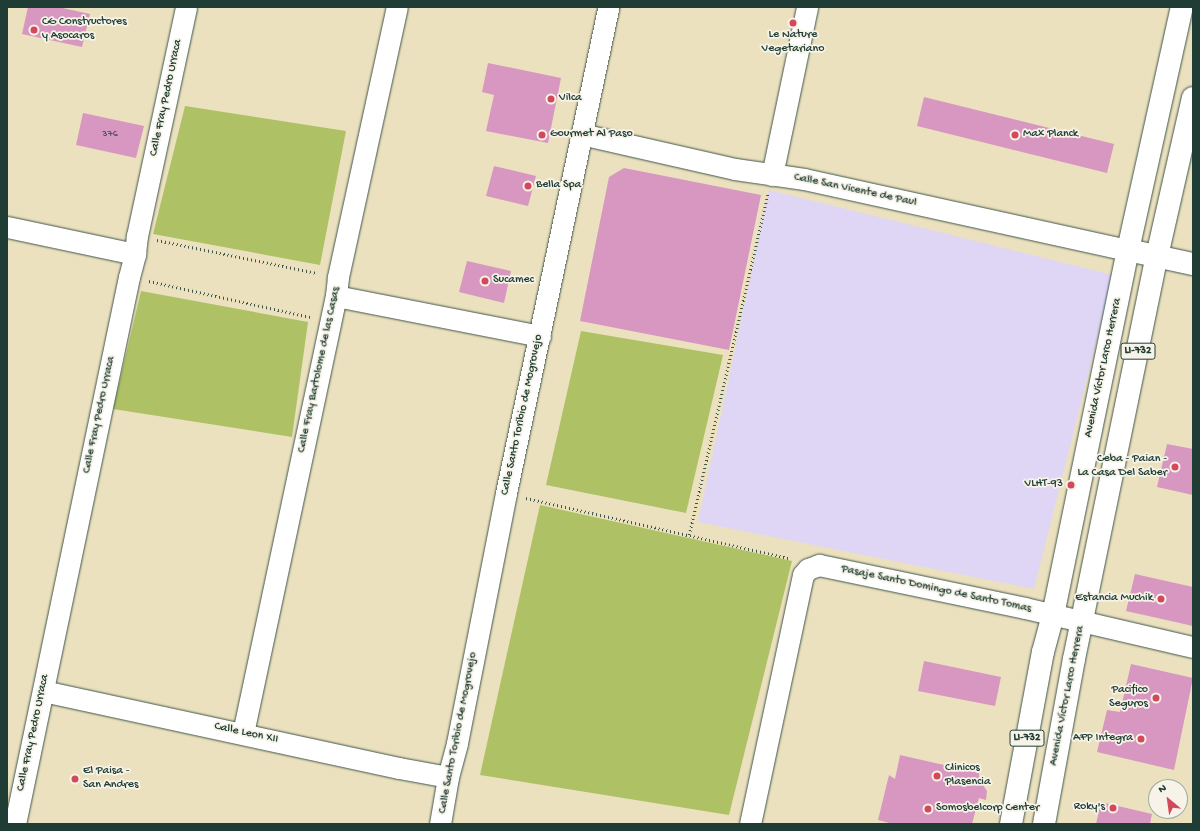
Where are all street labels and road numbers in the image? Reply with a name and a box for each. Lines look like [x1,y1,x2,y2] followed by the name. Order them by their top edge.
[148,38,186,158] street label: Calle Fray Pedro Urraca
[792,171,918,211] street label: Calle San Vicente de Paul
[295,286,345,454] street label: Calle Fray Bartolome de las Casas
[1082,297,1126,439] street label: Avenida Víctor Larco Herrera
[499,333,547,497] street label: Calle Santo Toribio de Mogrovejo
[1120,342,1156,360] road number: LI-732
[81,355,119,475] street label: Calle Fray Pedro Urraca
[840,563,1032,617] street label: Pasaje Santo Domingo de Santo Tomas
[1047,625,1089,767] street label: Avenida Víctor Larco Herrera
[436,651,482,815] street label: Calle Santo Toribio de Mogrovejo
[15,673,53,793] street label: Calle Fray Pedro Urraca
[213,720,279,748] street label: Calle Leon XII
[1009,729,1045,747] road number: LI-732

